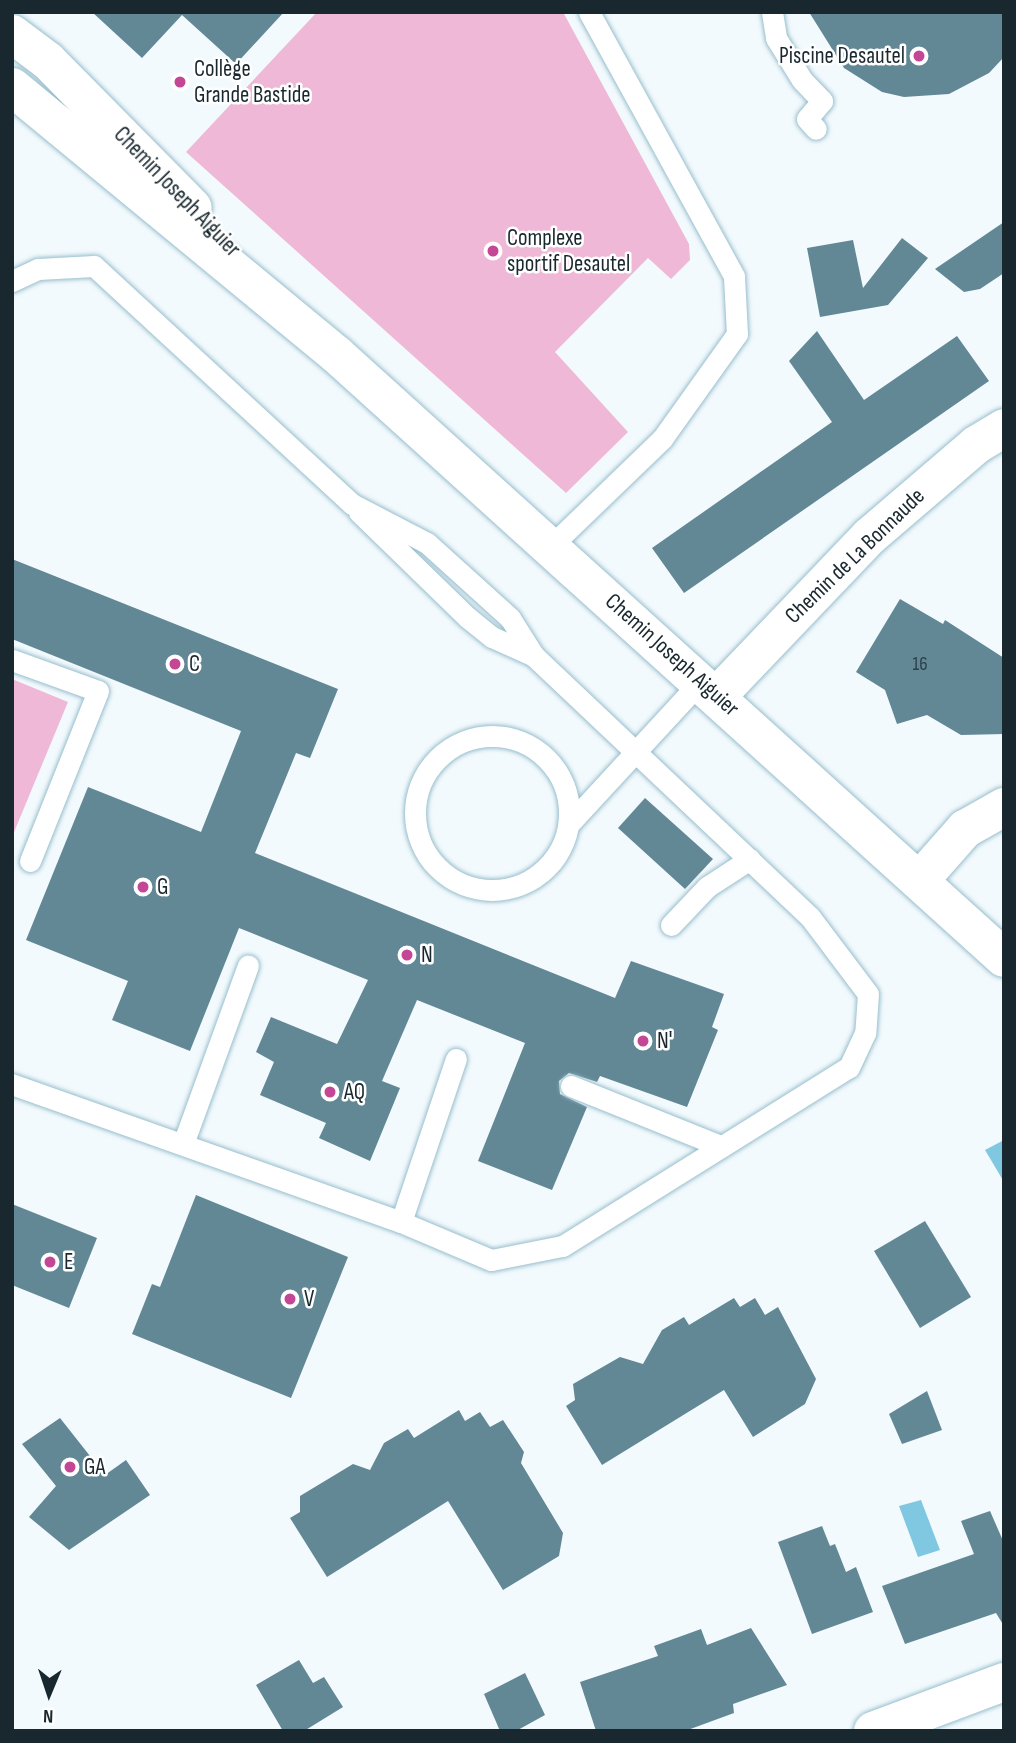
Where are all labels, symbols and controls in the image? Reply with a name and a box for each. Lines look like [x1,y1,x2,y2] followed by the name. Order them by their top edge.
[779,42,905,70] place label: Piscine Desautel
[911,48,927,64] marker: Piscine Desautel
[194,55,310,109] place label: Collège Grande Bastide
[172,74,188,90] marker: Collège Grande Bastide
[108,121,246,263] street label: Chemin Joseph Aiguier
[507,224,630,278] place label: Complexe sportif Desautel
[485,243,501,259] marker: Complexe sportif Desautel
[780,482,930,630] street label: Chemin de La Bonnaude
[599,588,745,722] street label: Chemin Joseph Aiguier
[189,650,200,678] place label: C
[913,654,927,676] house number: 16
[167,656,183,672] marker: C
[157,873,169,901] place label: G
[135,879,151,895] marker: G
[421,941,433,969] place label: N
[399,947,415,963] marker: N
[657,1027,672,1055] place label: N'
[635,1033,651,1049] marker: N'
[344,1078,365,1106] place label: AQ
[322,1084,338,1100] marker: AQ
[64,1248,73,1276] place label: E
[42,1254,58,1270] marker: E
[304,1285,314,1313] place label: V
[282,1291,298,1307] marker: V
[84,1453,105,1481] place label: GA
[62,1459,78,1475] marker: GA
[14,1659,84,1729] north arrow
[43,1704,54,1727] text: N

